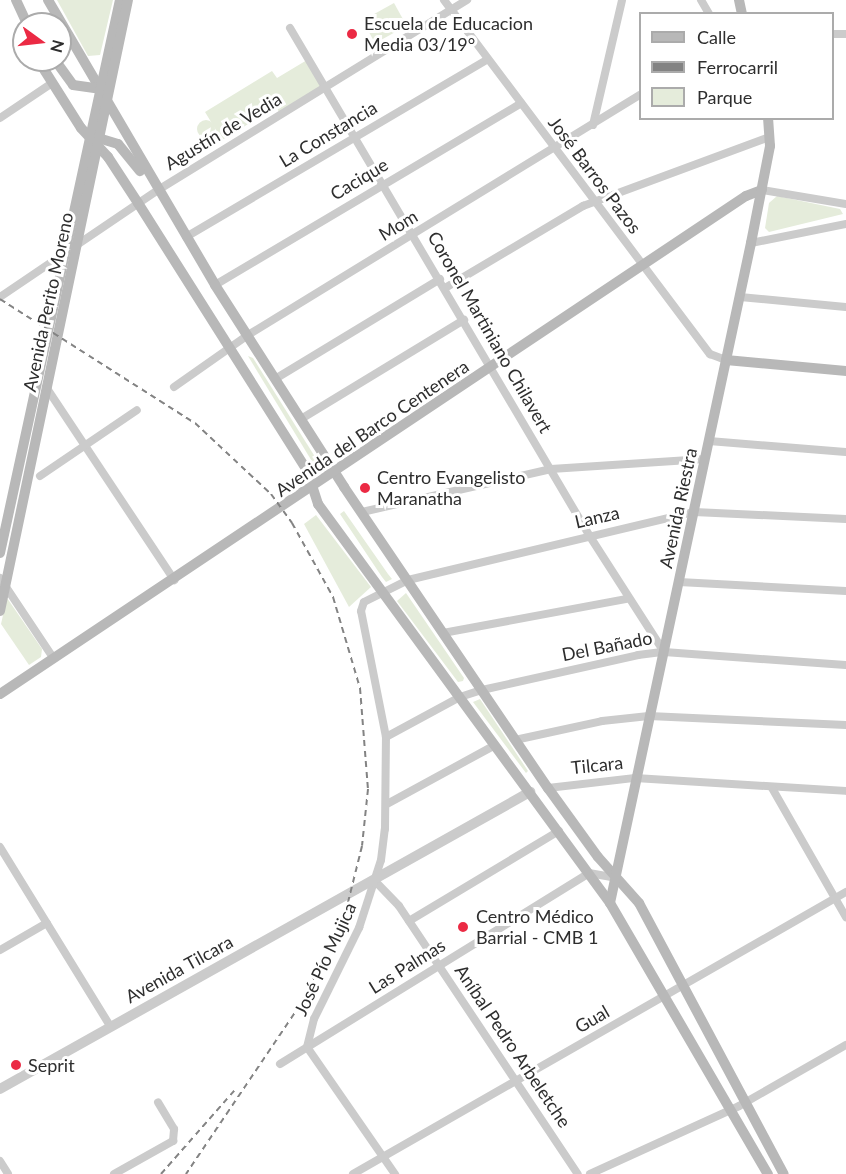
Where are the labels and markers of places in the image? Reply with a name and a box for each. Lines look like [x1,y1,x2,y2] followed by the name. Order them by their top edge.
[364,13,533,56] place label: Escuela de Educacion Media 03/19°
[345,27,359,41] marker: Escuela de Educacion Media 03/19°
[377,467,525,510] place label: Centro Evangelisto Maranatha
[358,481,372,495] marker: Centro Evangelisto Maranatha
[476,906,598,948] place label: Centro Médico Barrial - CMB 1
[454,918,472,936] marker: Centro Médico Barrial - CMB 1
[28,1054,75,1076] place label: Seprit
[9,1058,23,1072] marker: Seprit

